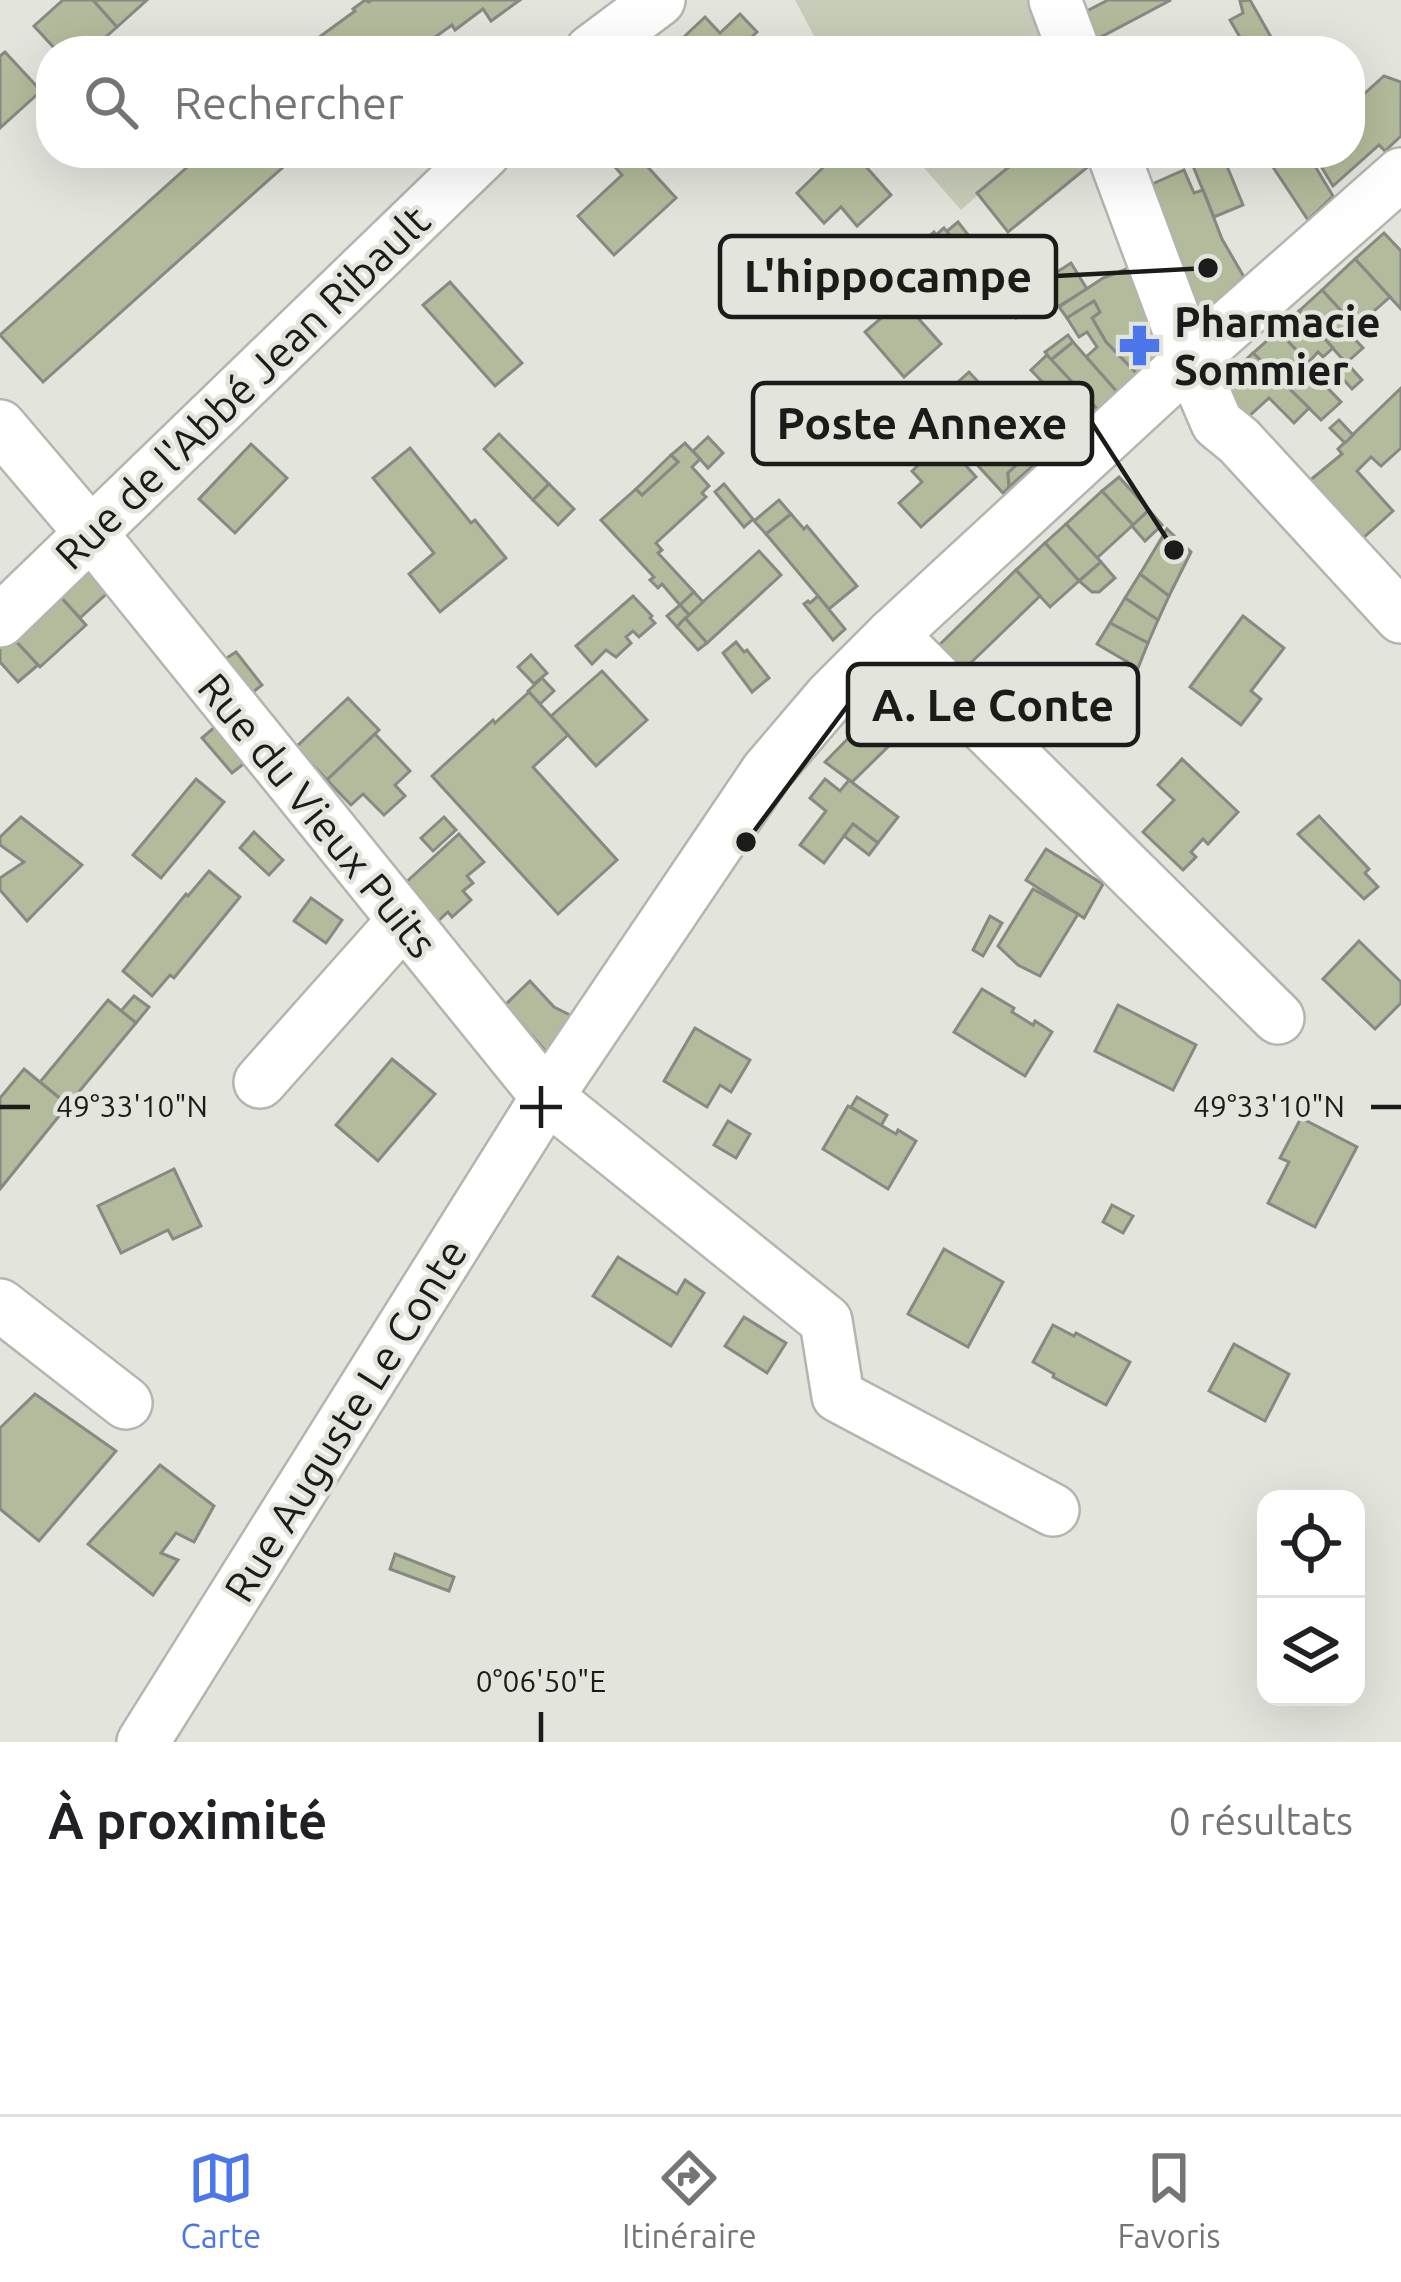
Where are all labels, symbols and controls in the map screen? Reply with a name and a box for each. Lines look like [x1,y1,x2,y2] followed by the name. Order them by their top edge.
[36,36,1365,168] search box
[78,69,144,135] icon: search
[174,77,404,128] text: Rechercher
[45,196,439,578] street label: Rue de l'Abbé Jean Ribault
[720,236,1056,317] callout: L'hippocampe
[744,250,1032,301] text: L'hippocampe
[1174,298,1381,393] place label: Pharmacie Sommier
[1117,322,1163,368] pharmacy icon: Pharmacie Sommier
[753,383,1092,464] callout: Poste Annexe
[776,397,1068,448] text: Poste Annexe
[189,664,447,966] street label: Rue du Vieux Puits
[848,664,1138,745] callout: A. Le Conte
[872,679,1114,730] text: A. Le Conte
[56,1089,208,1123] text: 49°33'10"N
[1193,1089,1345,1123] text: 49°33'10"N
[214,1230,476,1610] street label: Rue Auguste Le Conte
[1257,1490,1365,1706] map controls
[1257,1490,1365,1598] button: locate
[1257,1598,1365,1706] button: layers
[476,1664,606,1698] text: 0°06'50"E
[48,1791,327,1849] text: À proximité
[1169,1799,1353,1842] text: 0 résultats
[180,2145,261,2254] tab: Carte
[622,2145,757,2254] tab: Itinéraire
[1117,2145,1221,2254] tab: Favoris

